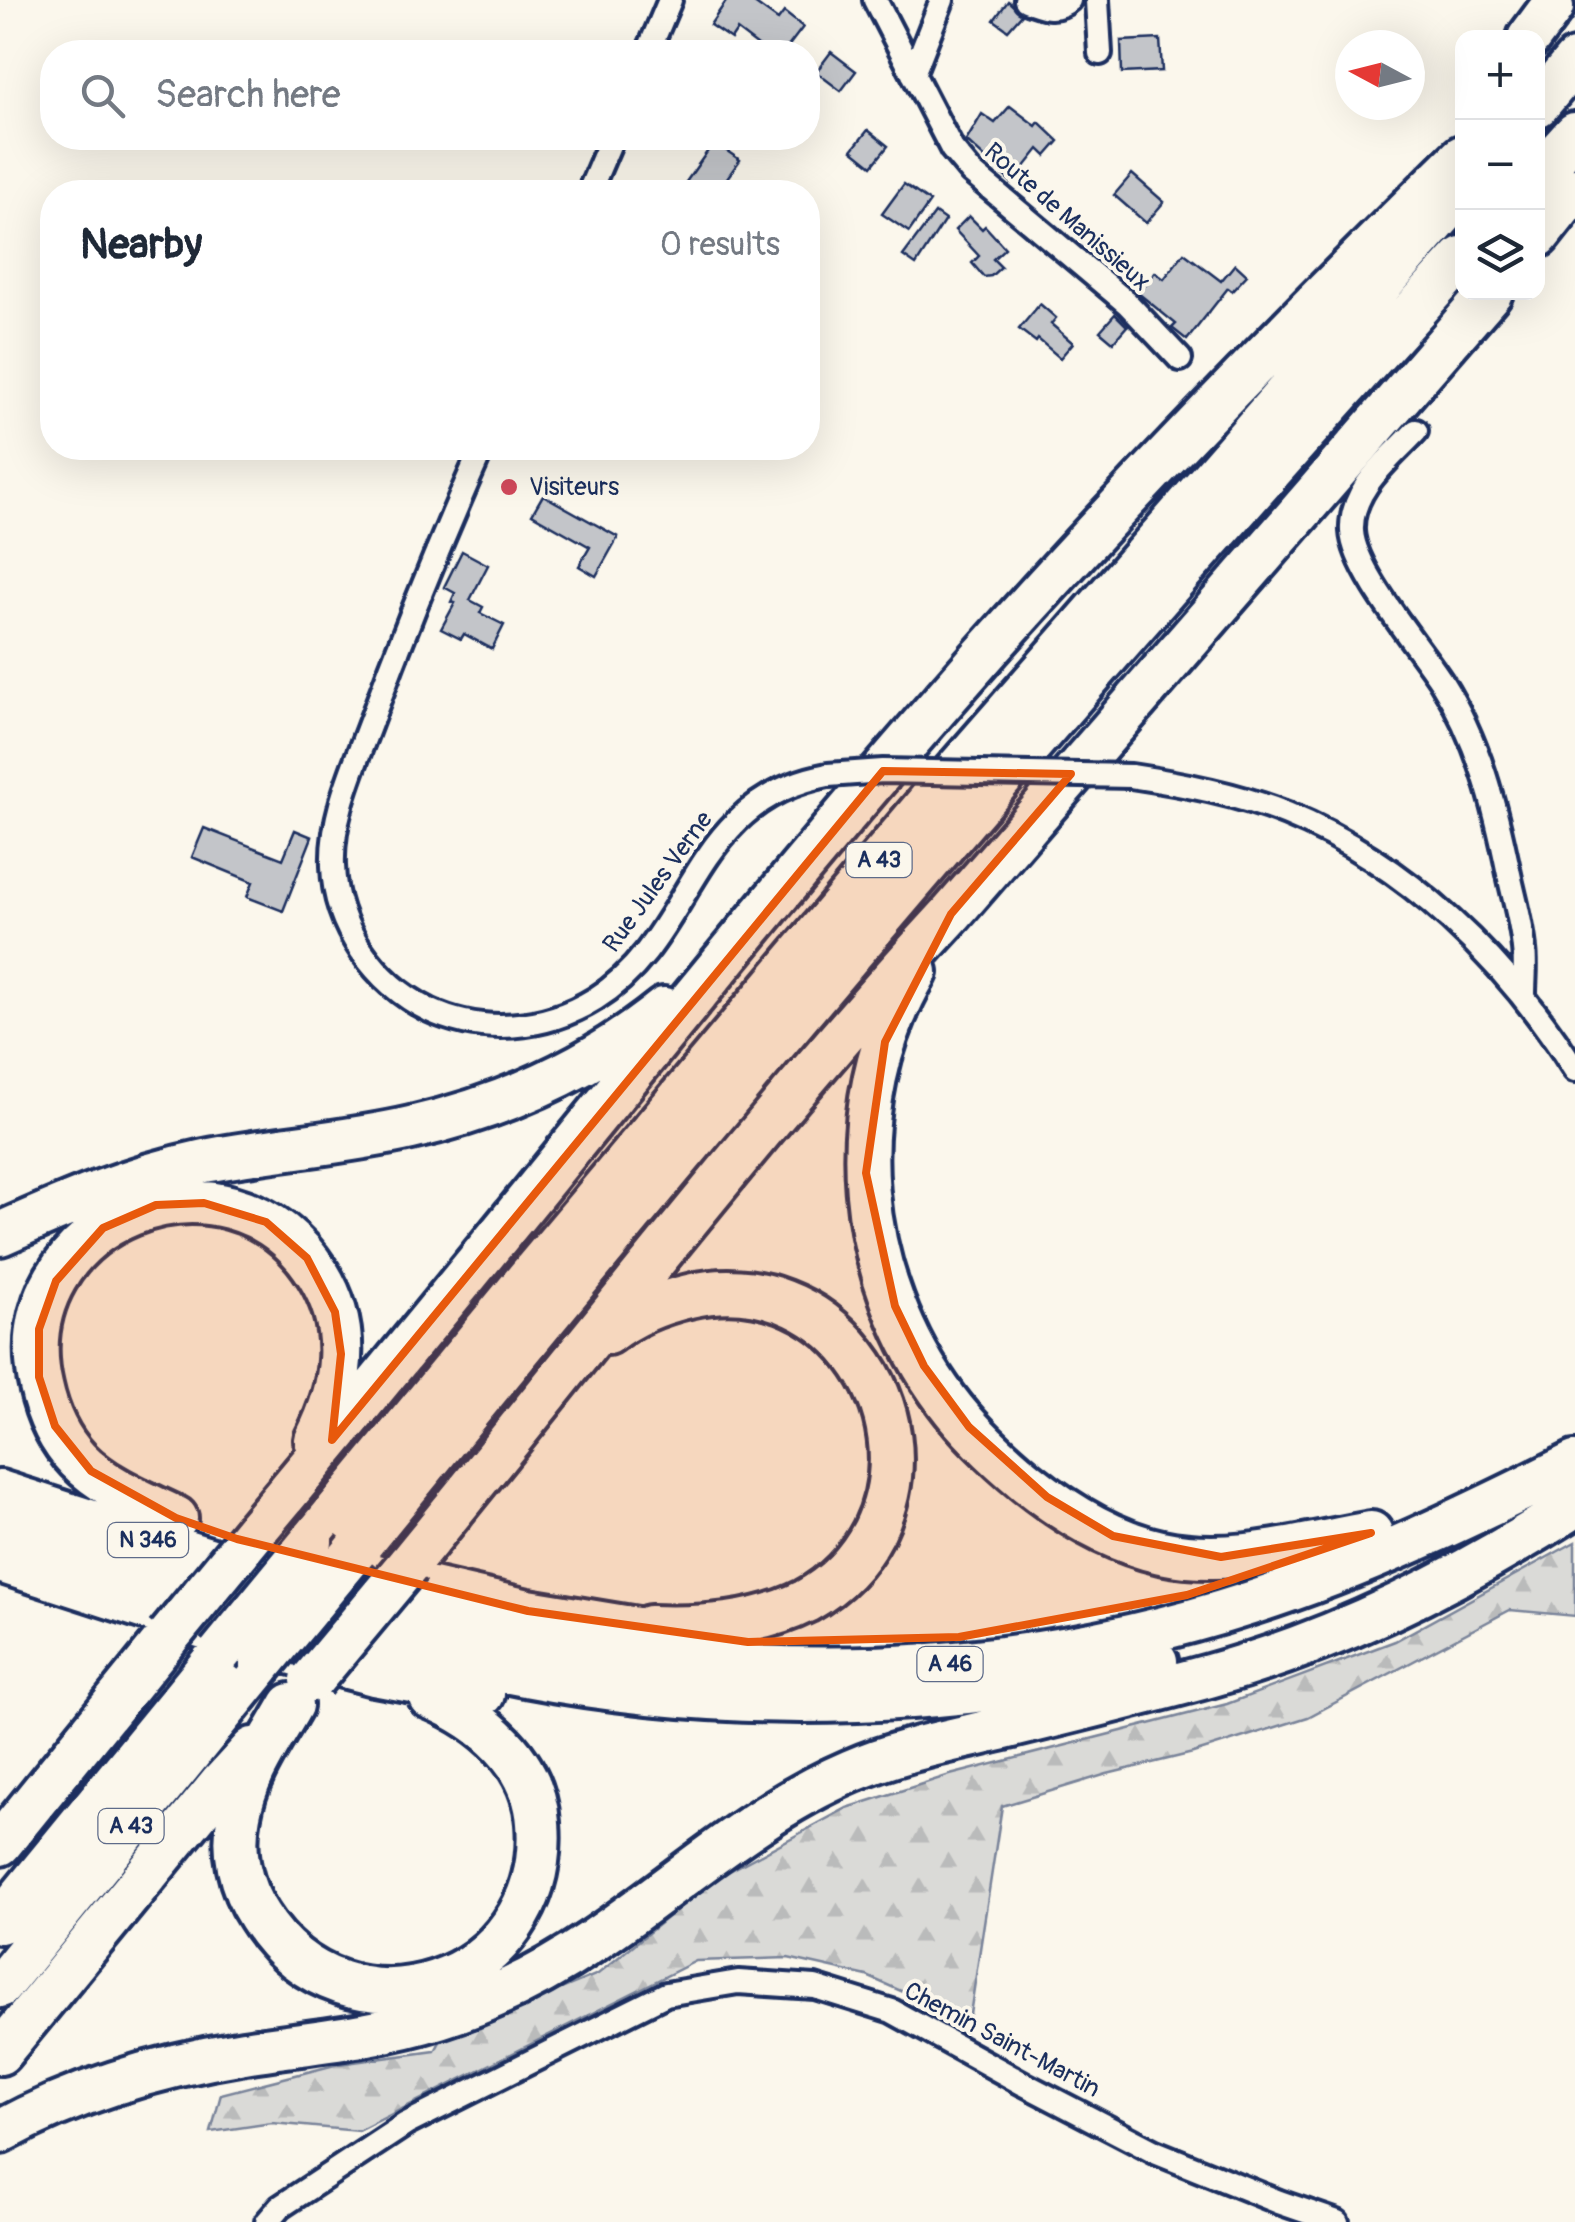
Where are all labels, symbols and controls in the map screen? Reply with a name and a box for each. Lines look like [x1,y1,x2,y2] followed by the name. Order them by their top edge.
[1335,30,1425,120] north arrow
[1455,30,1545,300] map controls
[1455,30,1545,120] button: +
[40,40,820,150] search box
[75,68,130,123] icon: search
[155,71,341,119] text: Search here
[1455,120,1545,210] button: −
[977,136,1157,298] street label: Route de Manissieux
[1455,210,1545,300] button: layers
[80,219,202,271] text: Nearby
[660,225,780,265] text: 0 results
[529,472,619,503] place label: Visiteurs
[498,476,520,498] marker: Visiteurs
[596,805,720,959] street label: Rue Jules Verne
[846,843,912,877] road number: A 43
[108,1523,188,1557] road number: N 346
[918,1647,982,1681] road number: A 46
[98,1809,164,1843] road number: A 43
[899,1975,1105,2105] street label: Chemin Saint-Martin

